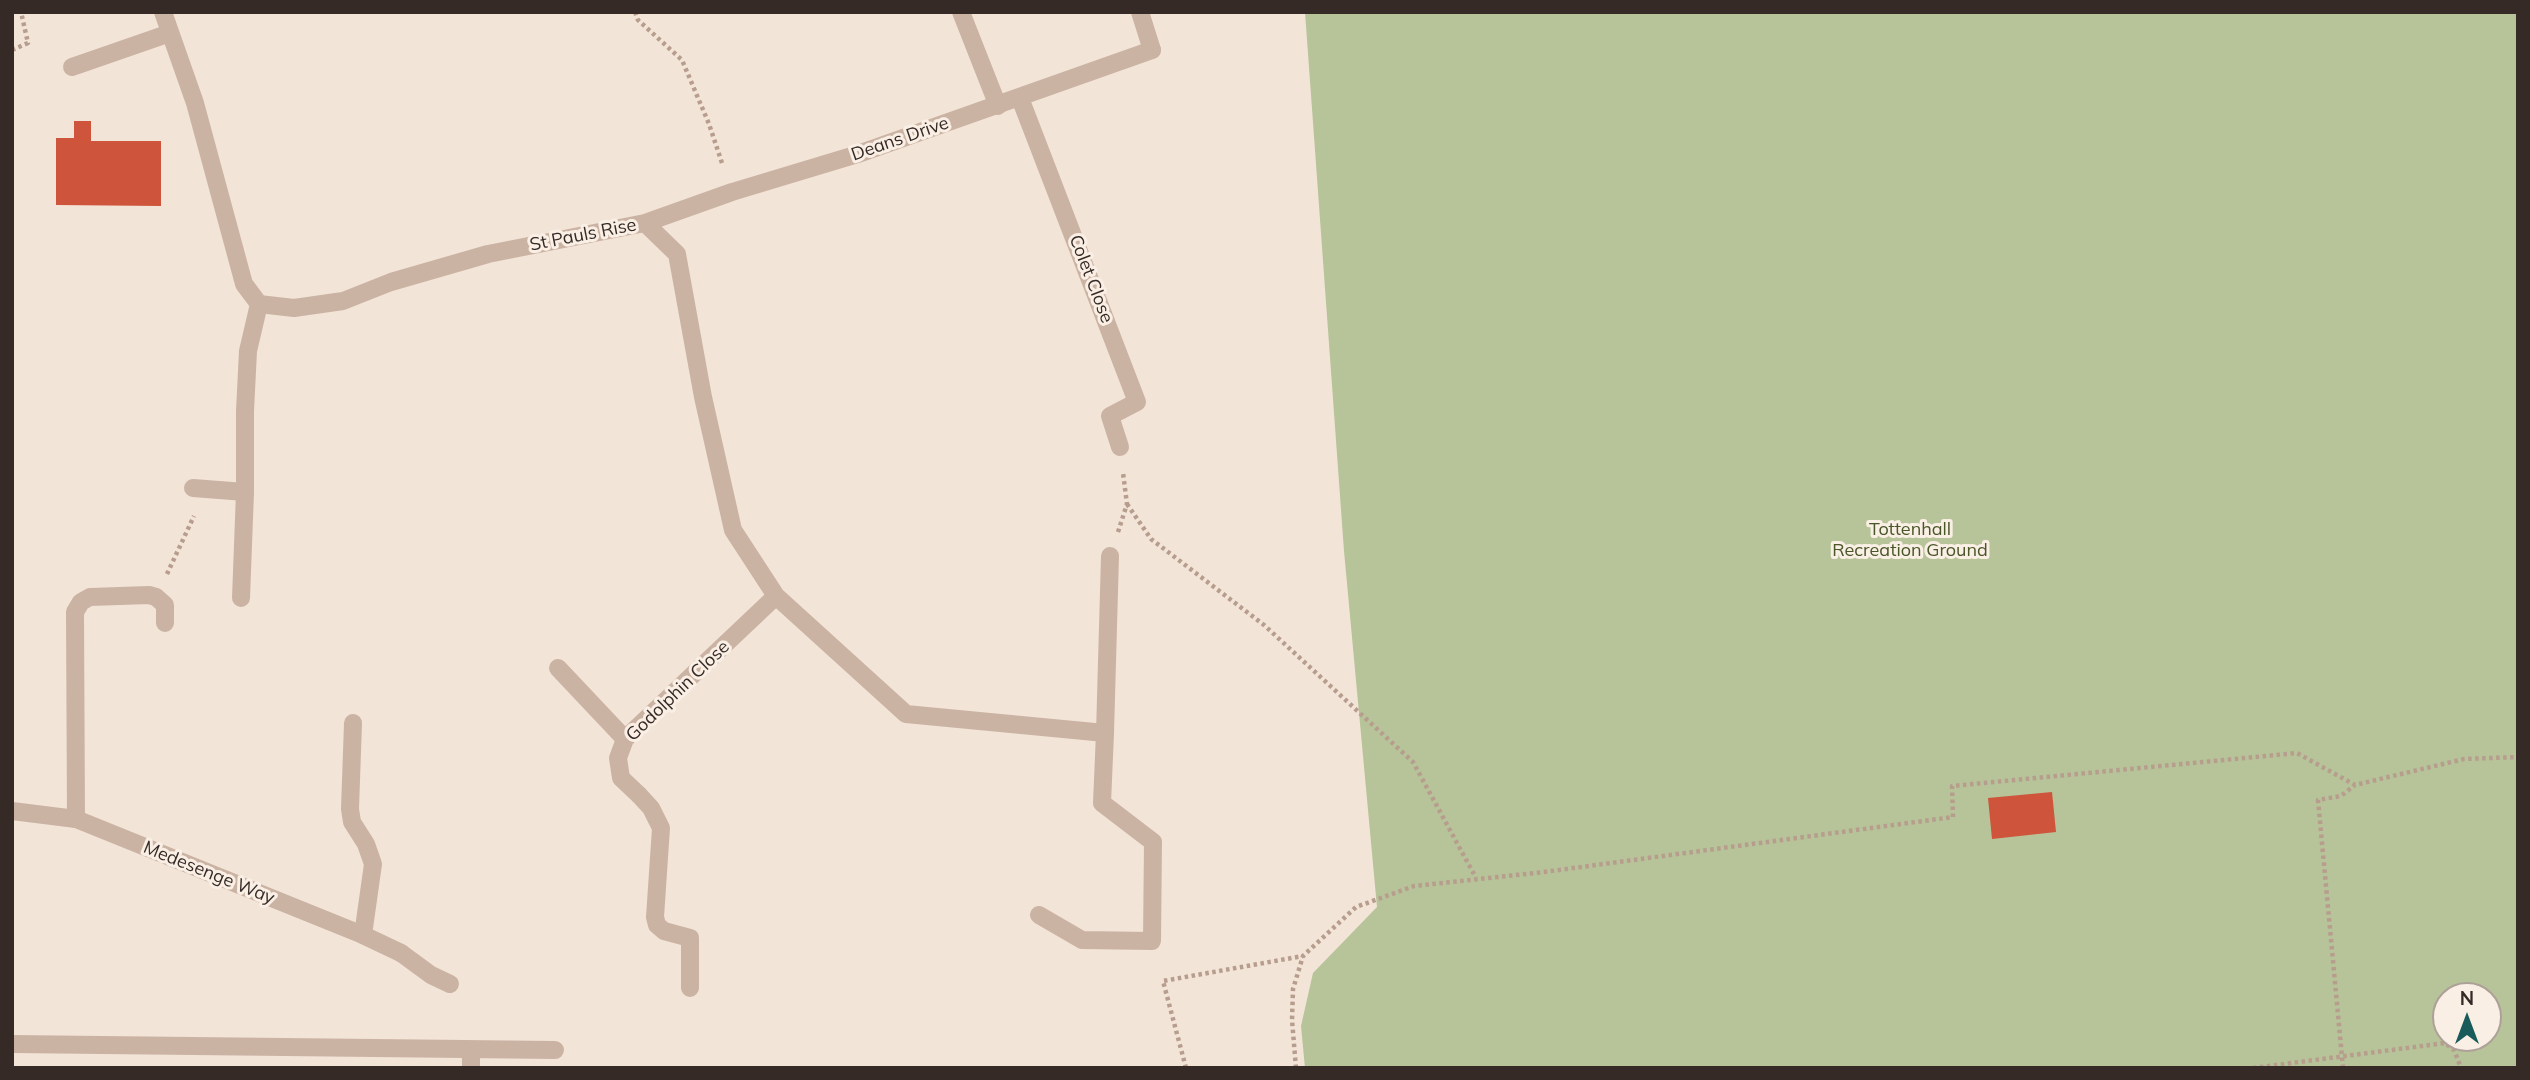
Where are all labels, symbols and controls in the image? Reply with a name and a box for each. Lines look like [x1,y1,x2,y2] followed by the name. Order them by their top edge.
[848,112,952,166] street label: Deans Drive
[528,214,638,256] street label: St Pauls Rise
[1064,232,1118,326] street label: Colet Close
[1832,519,1988,562] park label: Tottenhall Recreation Ground
[622,636,734,746] street label: Godolphin Close
[140,837,278,909] street label: Medesenge Way
[2432,982,2502,1052] north arrow
[2460,986,2474,1010] text: N

